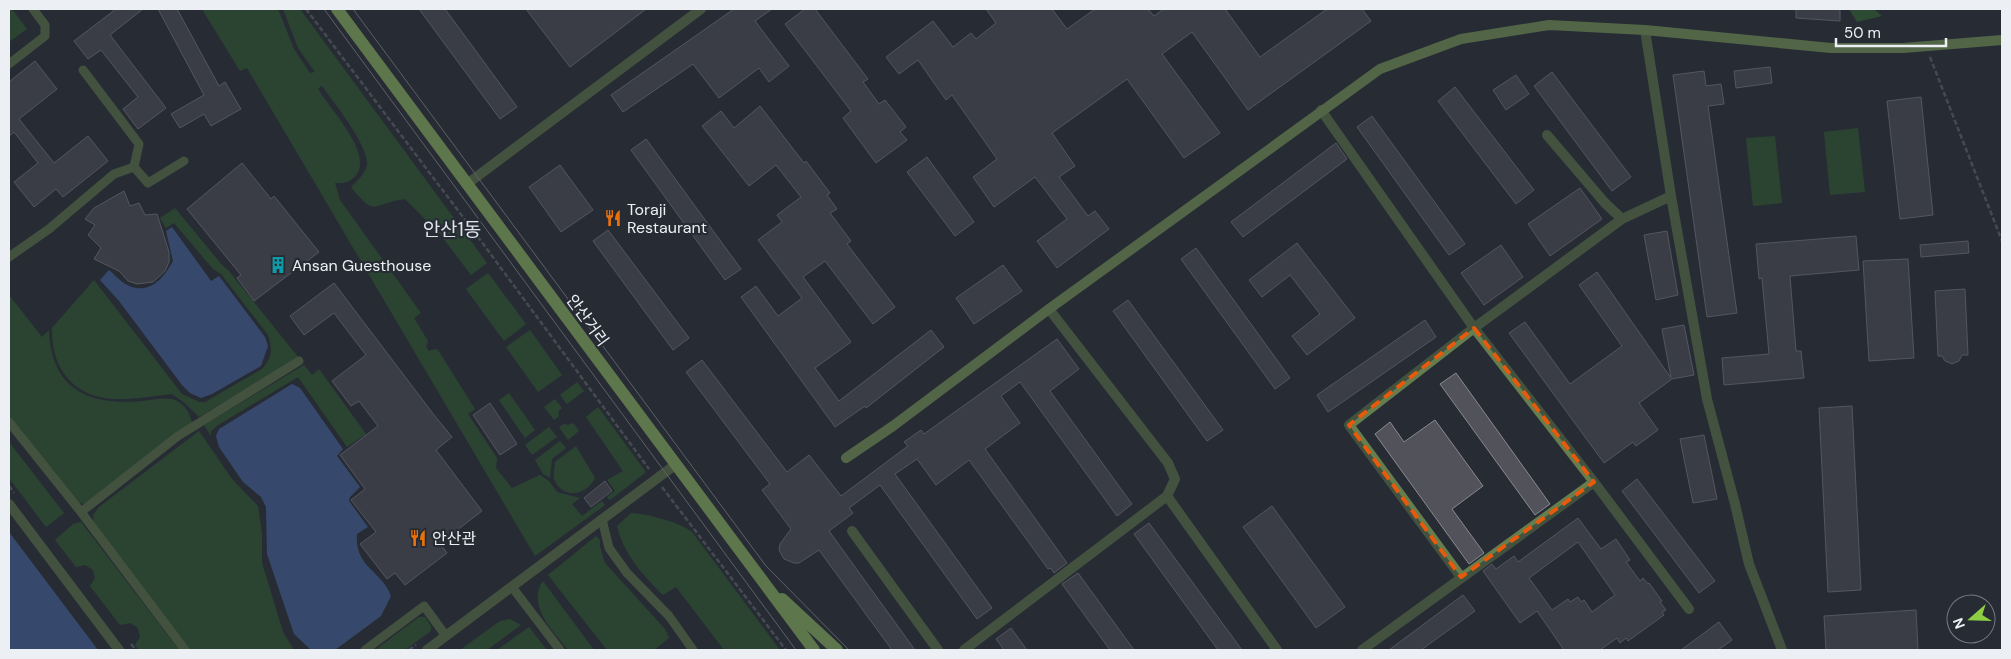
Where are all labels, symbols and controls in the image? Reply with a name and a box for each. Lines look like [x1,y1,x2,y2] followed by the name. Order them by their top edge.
[1836,15,1946,47] scale bar
[1844,23,1881,43] text: 50 m
[627,199,707,238] place label: Toraji Restaurant
[603,208,623,228] restaurant icon: Toraji Restaurant
[423,217,481,242] district label: 안산1동
[268,255,288,275] building icon: Ansan Guesthouse
[292,255,431,276] place label: Ansan Guesthouse
[562,290,613,350] street label: 안산거리
[408,528,428,548] restaurant icon: 안산관
[432,528,476,549] place label: 안산관
[1946,594,1996,644] north arrow
[1949,616,1969,631] text: N

